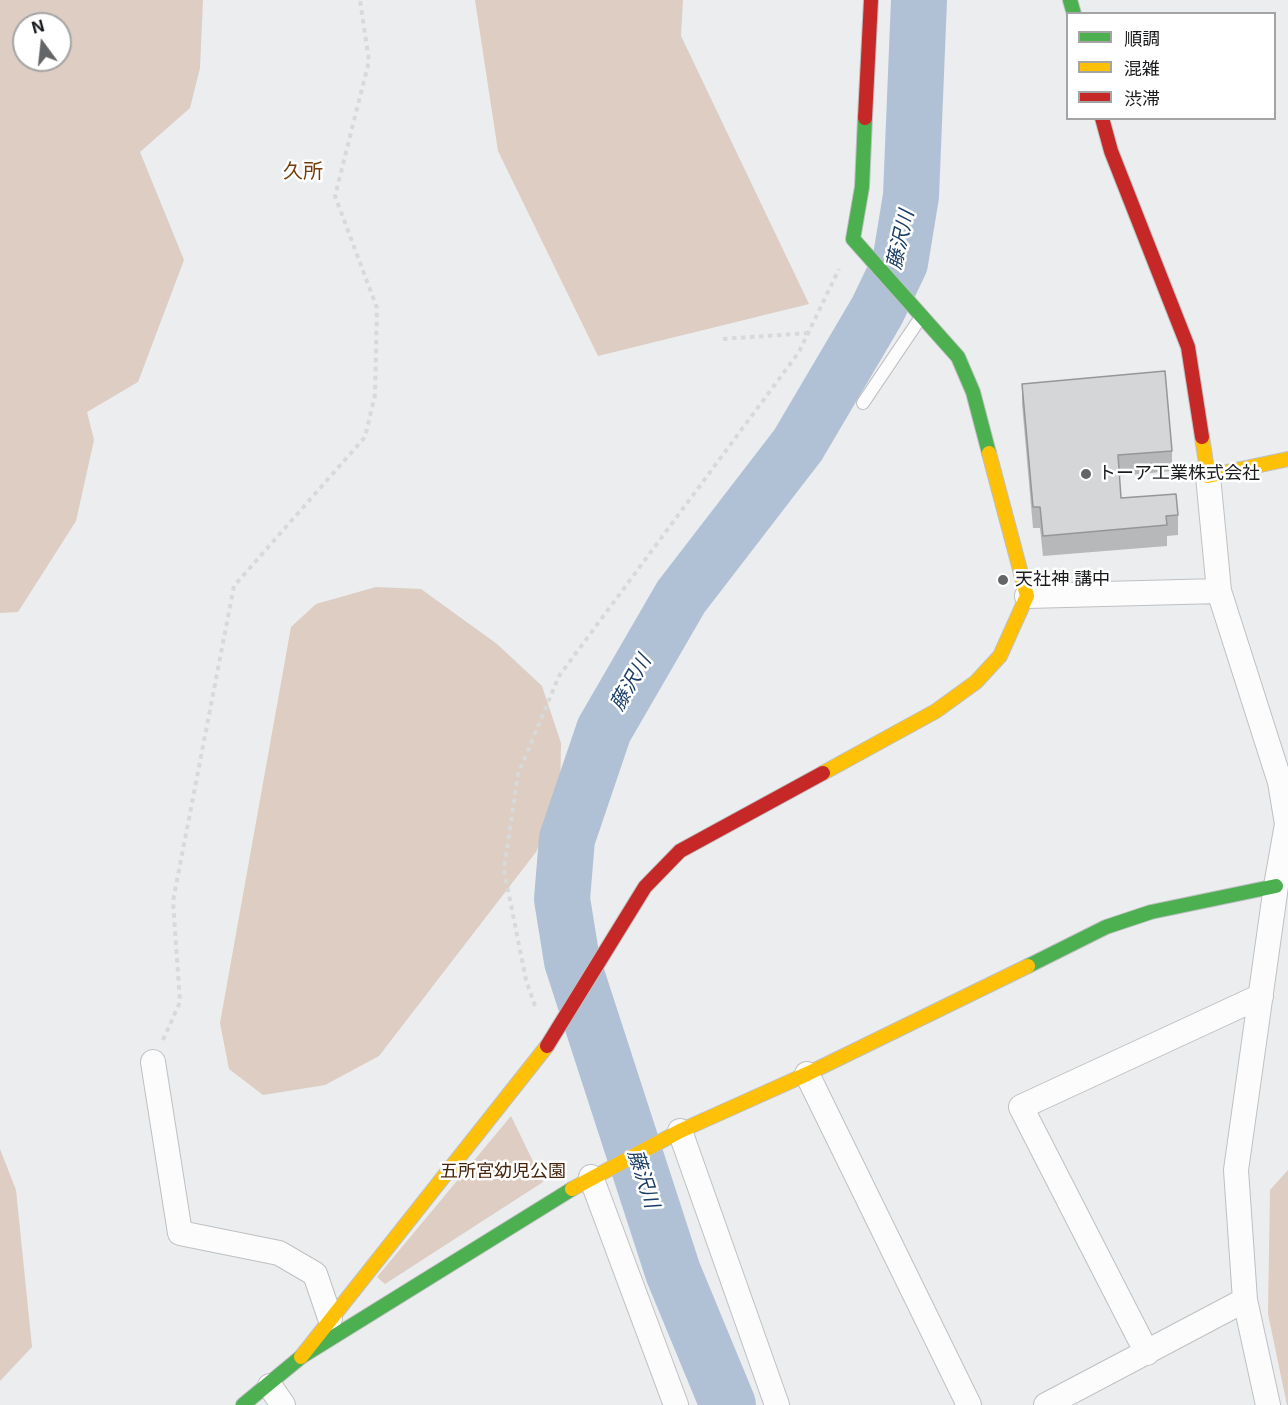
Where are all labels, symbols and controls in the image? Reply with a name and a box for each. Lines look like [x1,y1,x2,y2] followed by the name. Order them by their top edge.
[12,12,72,72] north arrow
[1066,12,1276,120] legend
[29,15,46,38] text: N
[1124,28,1160,49] text: 順調
[1124,58,1160,79] text: 混雑
[1124,88,1160,109] text: 渋滞
[283,160,323,184] district label: 久所
[883,208,919,272] water label: 藤沢川
[1098,463,1260,485] place label: トーア工業株式会社
[1079,467,1093,481] marker: トーア工業株式会社
[1015,569,1110,591] place label: 天社神 講中
[996,573,1010,587] marker: 天社神 講中
[606,651,656,715] water label: 藤沢川
[622,1147,664,1211] water label: 藤沢川
[440,1161,566,1183] park label: 五所宮幼児公園

